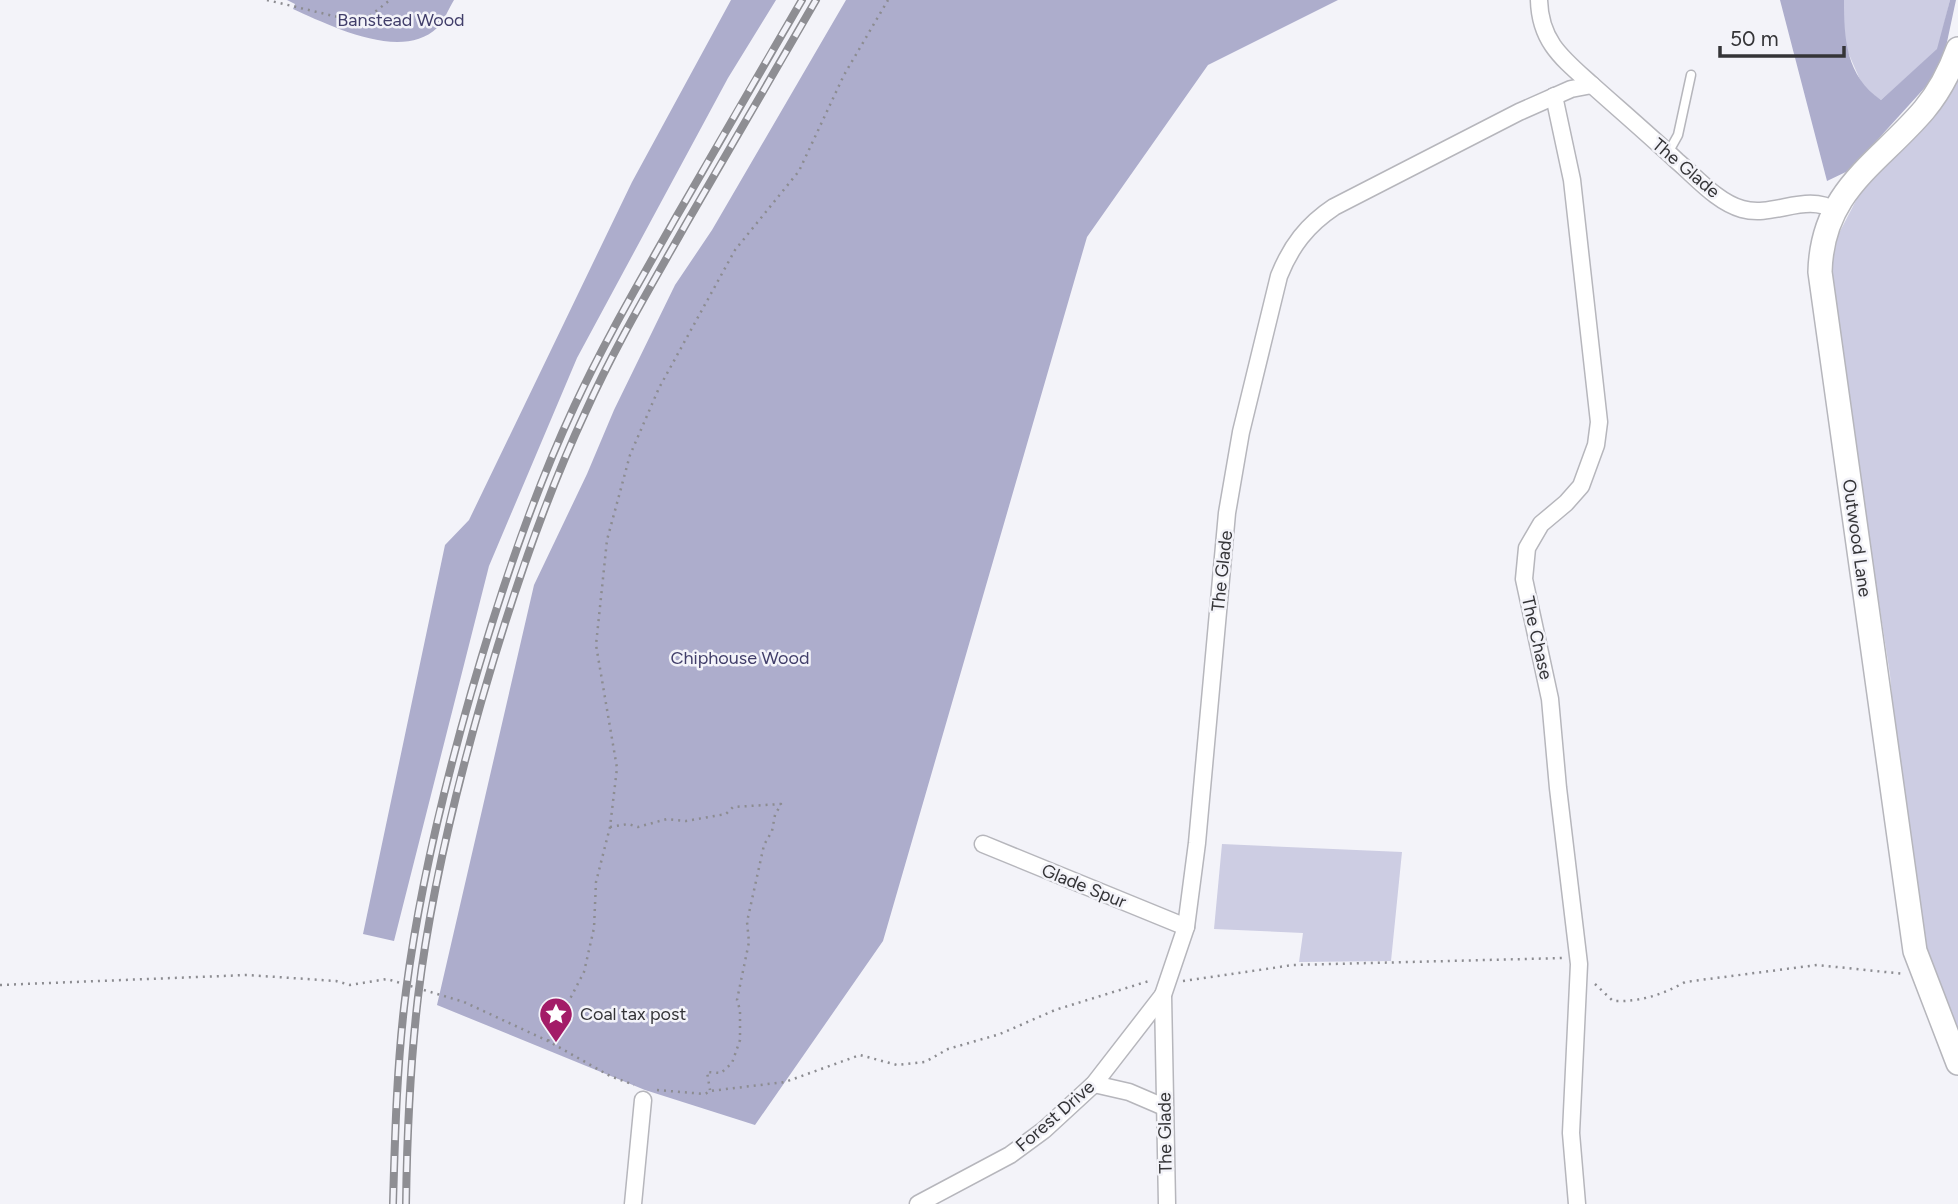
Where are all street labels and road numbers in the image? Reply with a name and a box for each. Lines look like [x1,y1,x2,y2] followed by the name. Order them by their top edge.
[1648,133,1724,203] street label: The Glade
[1838,478,1876,599] street label: Outwood Lane
[1207,529,1237,613] street label: The Glade
[1517,594,1557,682] street label: The Chase
[1038,859,1130,913] street label: Glade Spur
[1011,1076,1099,1156] street label: Forest Drive
[1153,1092,1177,1174] street label: The Glade

